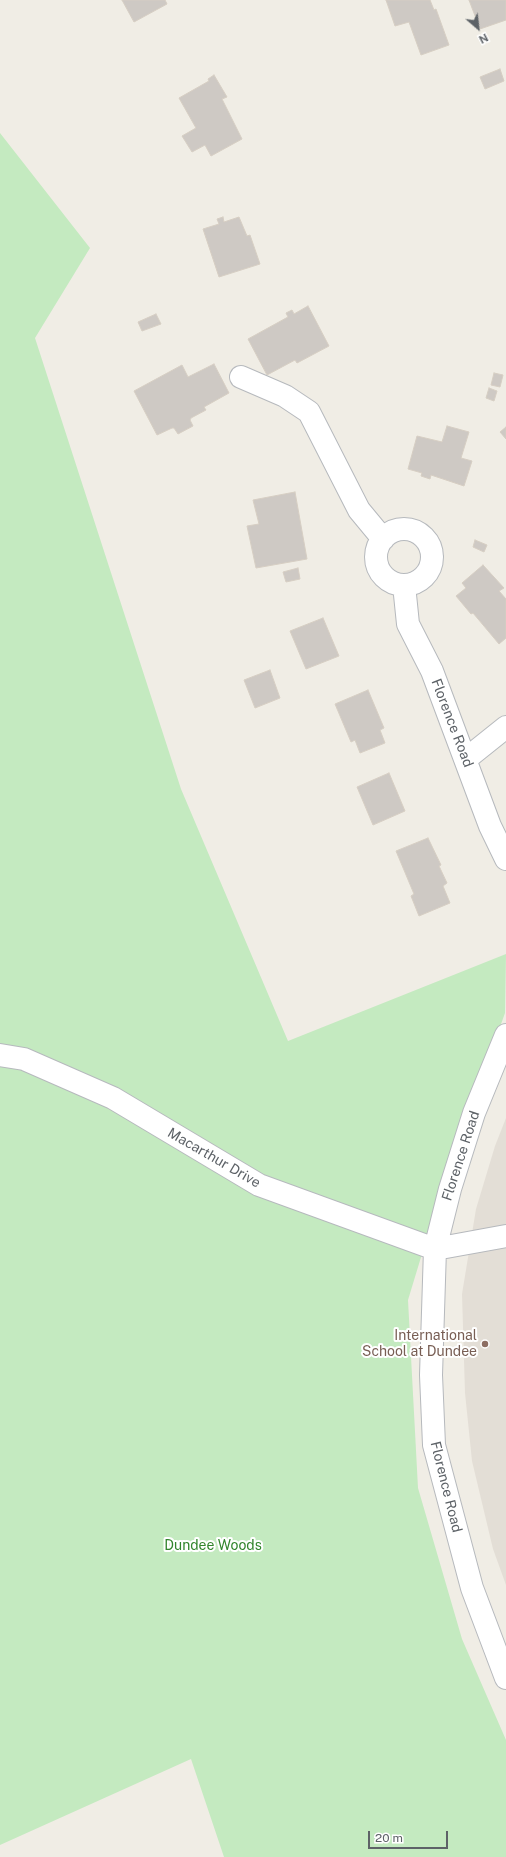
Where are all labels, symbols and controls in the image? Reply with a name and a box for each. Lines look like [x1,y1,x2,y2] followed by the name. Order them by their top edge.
[458,8,498,48] north arrow
[477,31,490,46] text: N
[427,676,477,770] street label: Florence Road
[439,1109,483,1203] street label: Florence Road
[164,1125,264,1191] street label: Macarthur Drive
[362,1328,477,1360] place label: International School at Dundee
[480,1339,490,1349] marker: International School at Dundee
[427,1440,465,1534] street label: Florence Road
[164,1538,262,1554] park label: Dundee Woods
[370,1823,450,1849] scale bar
[375,1831,403,1845] text: 20 m

